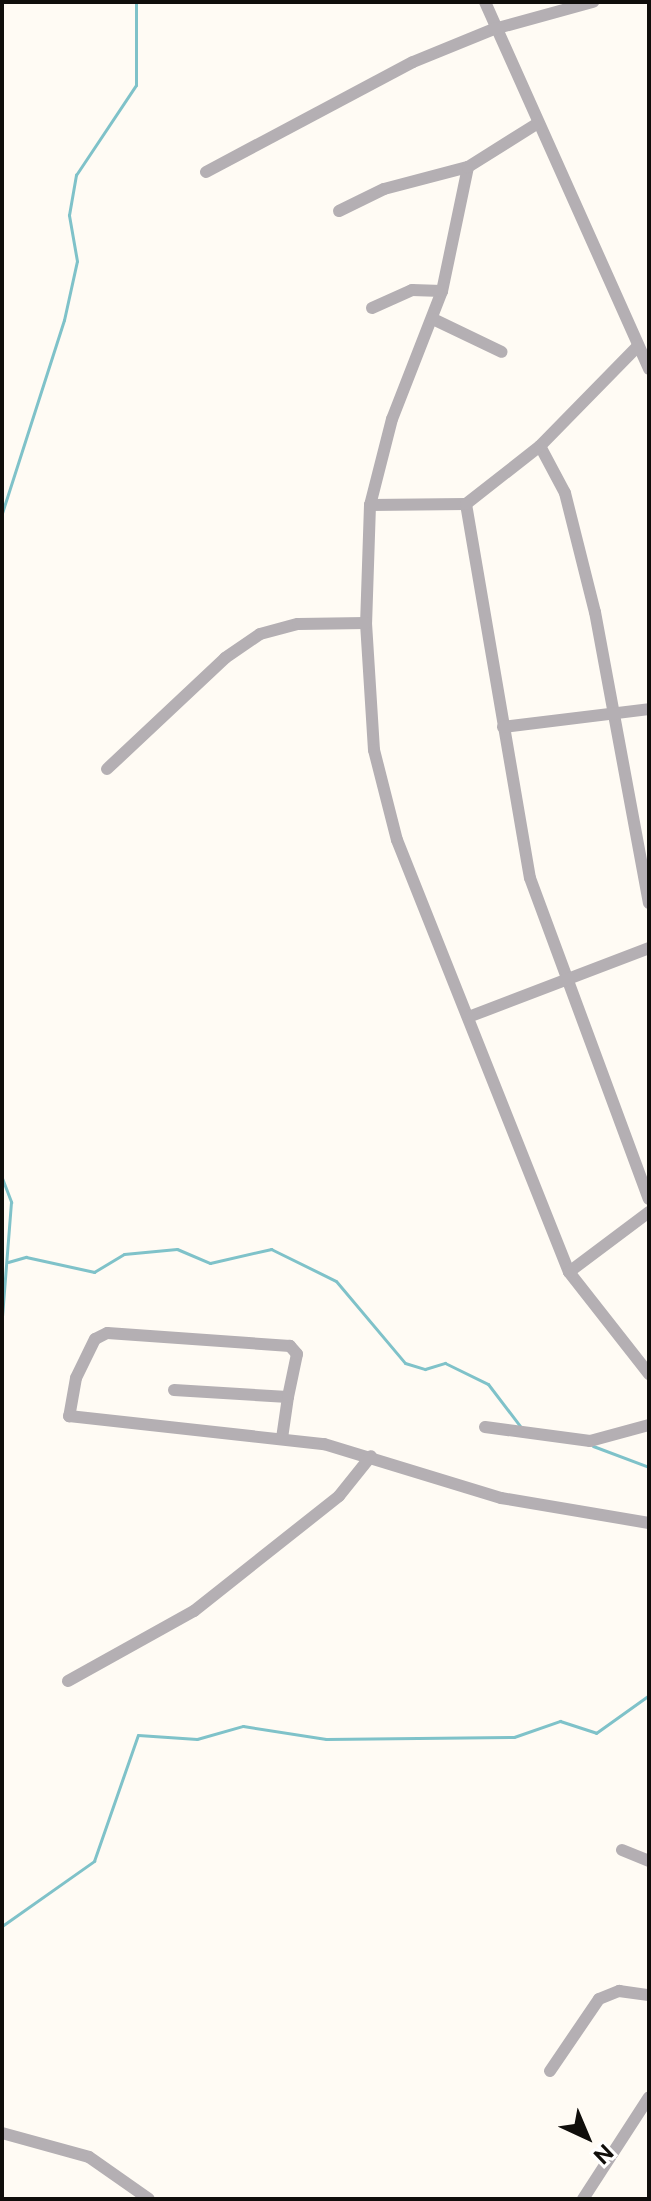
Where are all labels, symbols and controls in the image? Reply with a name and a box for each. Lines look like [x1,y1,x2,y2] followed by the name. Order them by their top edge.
[547,2097,627,2177] north arrow
[588,2139,619,2170] text: N

